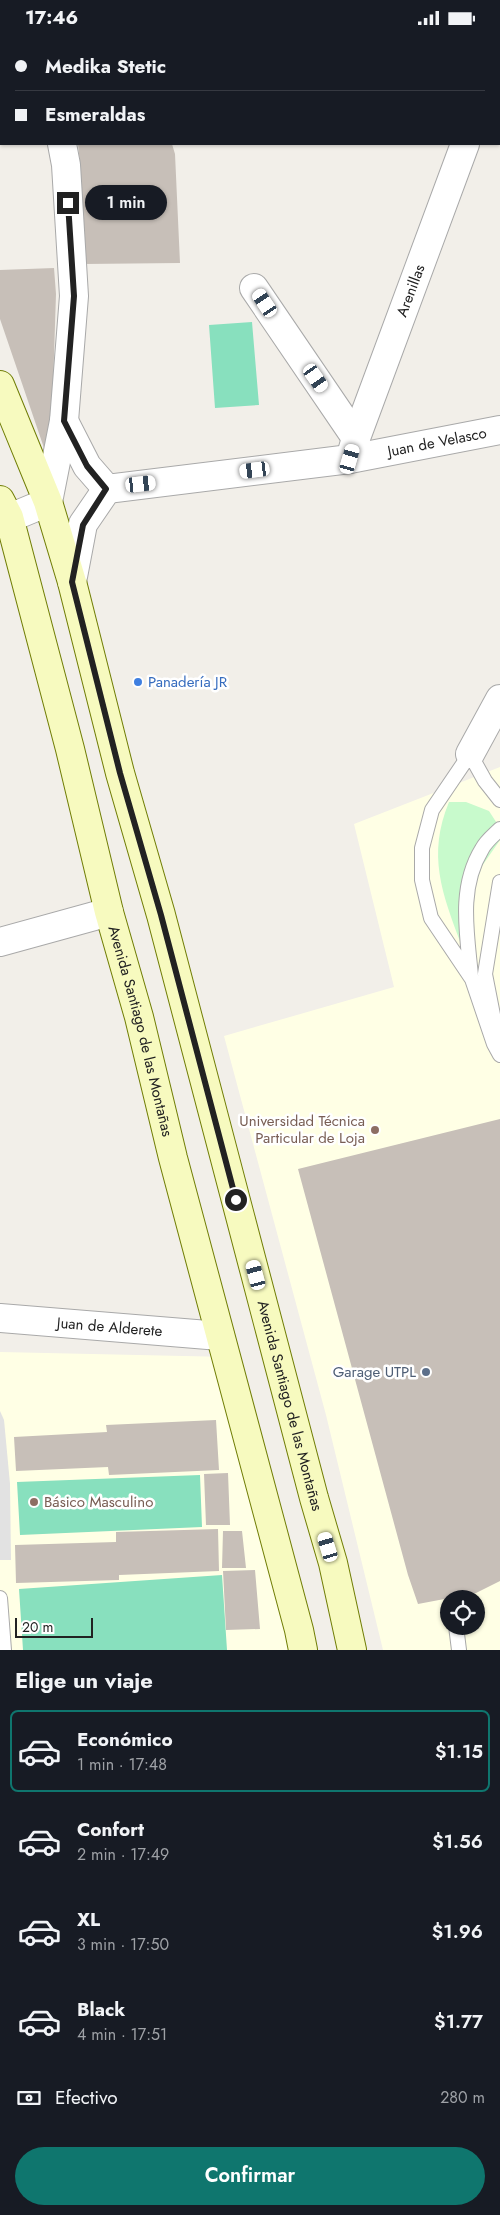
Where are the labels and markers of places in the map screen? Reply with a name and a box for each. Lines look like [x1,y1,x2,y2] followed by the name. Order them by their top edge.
[148,671,228,693] place label: Panadería JR
[132,676,144,688] marker: Panadería JR
[239,1110,365,1149] place label: Universidad Técnica Particular de Loja
[369,1124,381,1136] marker: Universidad Técnica Particular de Loja
[333,1361,416,1383] place label: Garage UTPL
[420,1366,432,1378] marker: Garage UTPL
[44,1491,153,1513] place label: Básico Masculino
[28,1496,40,1508] marker: Básico Masculino

